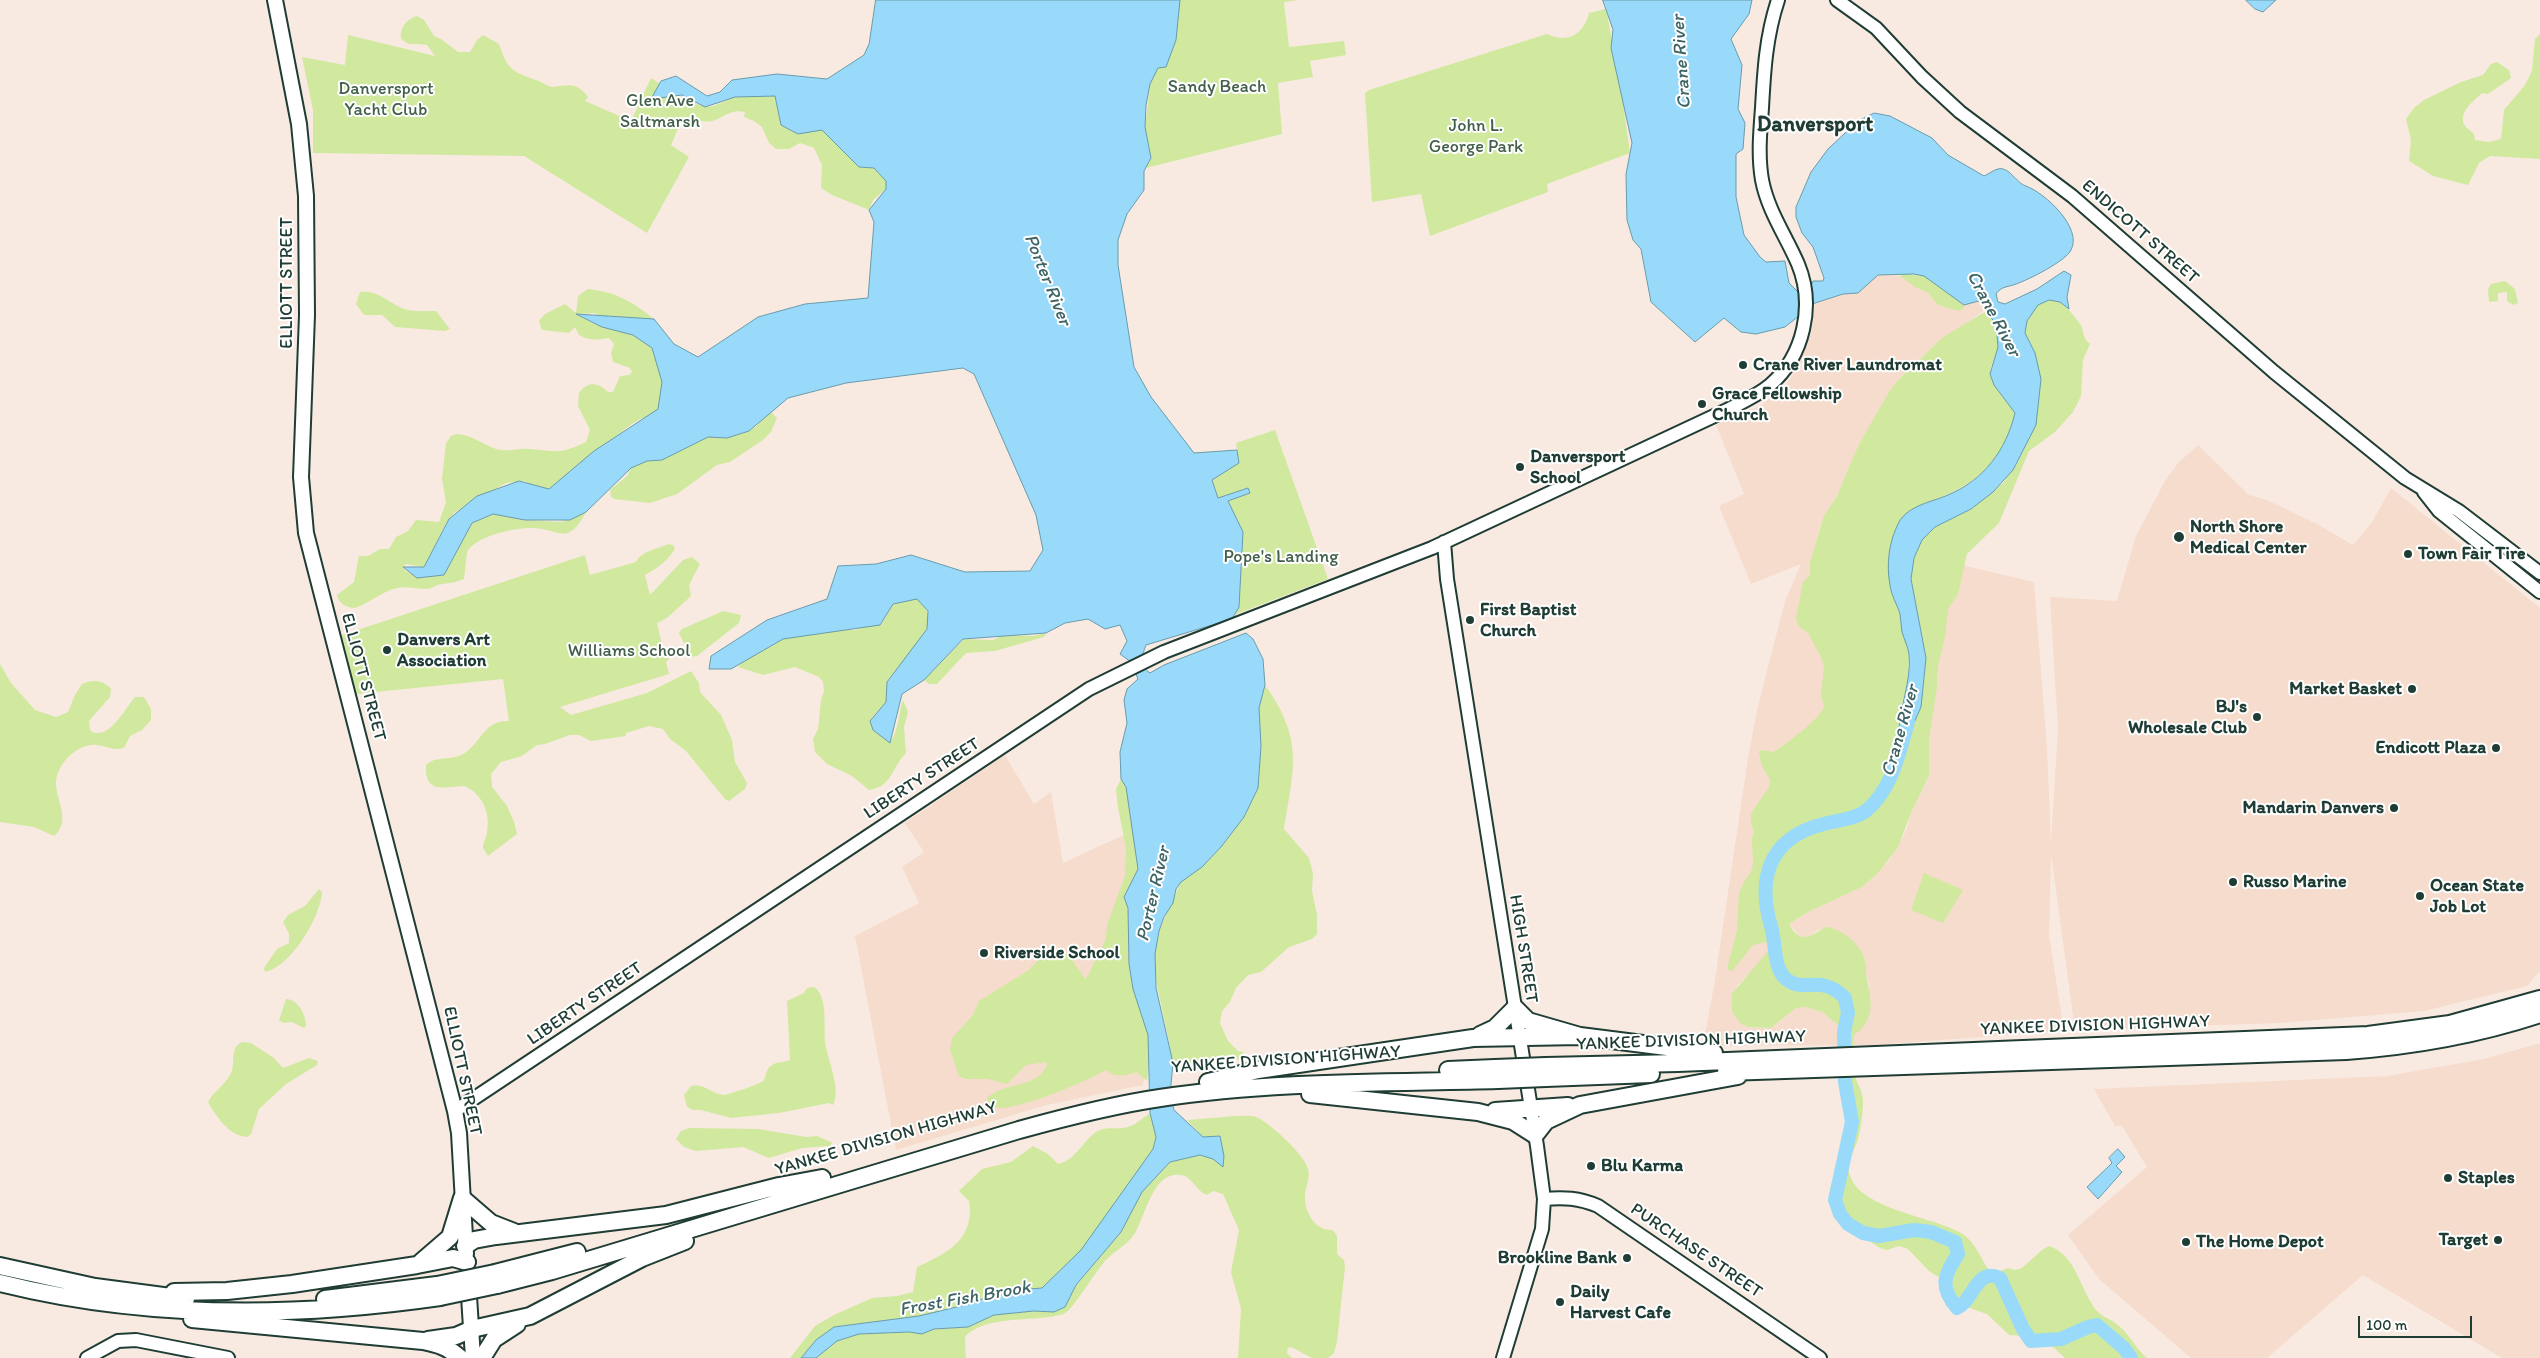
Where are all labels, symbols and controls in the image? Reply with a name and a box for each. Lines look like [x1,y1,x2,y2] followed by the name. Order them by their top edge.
[1667,14,1697,110] water label: Crane River
[1168,76,1266,98] park label: Sandy Beach
[338,78,434,120] park label: Danversport Yacht Club
[620,90,700,132] park label: Glen Ave Saltmarsh
[1757,112,1873,138] district label: Danversport
[1429,115,1523,158] park label: John L. George Park
[2077,175,2203,289] street label: ENDICOTT STREET
[276,217,298,349] street label: ELLIOTT STREET
[1018,231,1076,329] water label: Porter River
[1961,267,2025,361] water label: Crane River
[1753,354,1942,376] place label: Crane River Laundromat
[1737,359,1749,371] marker: Crane River Laundromat
[1712,383,1842,426] place label: Grace Fellowship Church
[1696,398,1708,410] marker: Grace Fellowship Church
[1530,446,1625,488] place label: Danversport School
[1514,461,1526,473] marker: Danversport School
[2190,516,2307,558] place label: North Shore Medical Center
[2172,530,2186,544] marker: North Shore Medical Center
[2418,543,2526,565] place label: Town Fair Tire
[1224,546,1338,568] park label: Pope's Landing
[2402,548,2414,560] marker: Town Fair Tire
[1480,599,1577,642] place label: First Baptist Church
[336,611,390,743] street label: ELLIOTT STREET
[1464,614,1476,626] marker: First Baptist Church
[397,629,490,672] place label: Danvers Art Association
[568,640,690,662] park label: Williams School
[381,644,393,656] marker: Danvers Art Association
[2289,678,2402,700] place label: Market Basket
[1877,683,1925,779] water label: Crane River
[2406,683,2418,695] marker: Market Basket
[2128,696,2247,739] place label: BJ's Wholesale Club
[2251,711,2263,723] marker: BJ's Wholesale Club
[860,733,984,825] street label: LIBERTY STREET
[2375,737,2486,759] place label: Endicott Plaza
[2490,742,2502,754] marker: Endicott Plaza
[2242,797,2384,819] place label: Mandarin Danvers
[2388,802,2400,814] marker: Mandarin Danvers
[1132,844,1176,944] water label: Porter River
[2243,871,2347,893] place label: Russo Marine
[2430,875,2524,918] place label: Ocean State Job Lot
[2227,876,2239,888] marker: Russo Marine
[2414,890,2426,902] marker: Ocean State Job Lot
[1504,893,1542,1005] street label: HIGH STREET
[994,942,1120,964] place label: Riverside School
[978,947,990,959] marker: Riverside School
[523,958,647,1050] street label: LIBERTY STREET
[438,1004,486,1138] street label: ELLIOTT STREET
[1980,1011,2210,1041] street label: YANKEE DIVISION HIGHWAY
[1576,1026,1806,1056] street label: YANKEE DIVISION HIGHWAY
[1171,1041,1401,1079] street label: YANKEE DIVISION HIGHWAY
[773,1097,999,1181] street label: YANKEE DIVISION HIGHWAY
[1601,1155,1683,1177] place label: Blu Karma
[1585,1160,1597,1172] marker: Blu Karma
[2458,1167,2515,1189] place label: Staples
[2442,1172,2454,1184] marker: Staples
[1626,1199,1766,1303] street label: PURCHASE STREET
[2439,1229,2488,1251] place label: Target
[2196,1231,2324,1253] place label: The Home Depot
[2492,1234,2504,1246] marker: Target
[2180,1236,2192,1248] marker: The Home Depot
[1498,1247,1617,1269] place label: Brookline Bank
[1621,1252,1633,1264] marker: Brookline Bank
[898,1276,1032,1322] water label: Frost Fish Brook
[1570,1281,1671,1324] place label: Daily Harvest Cafe
[1554,1296,1566,1308] marker: Daily Harvest Cafe
[2360,1306,2474,1338] scale bar
[2366,1316,2407,1334] text: 100 m

